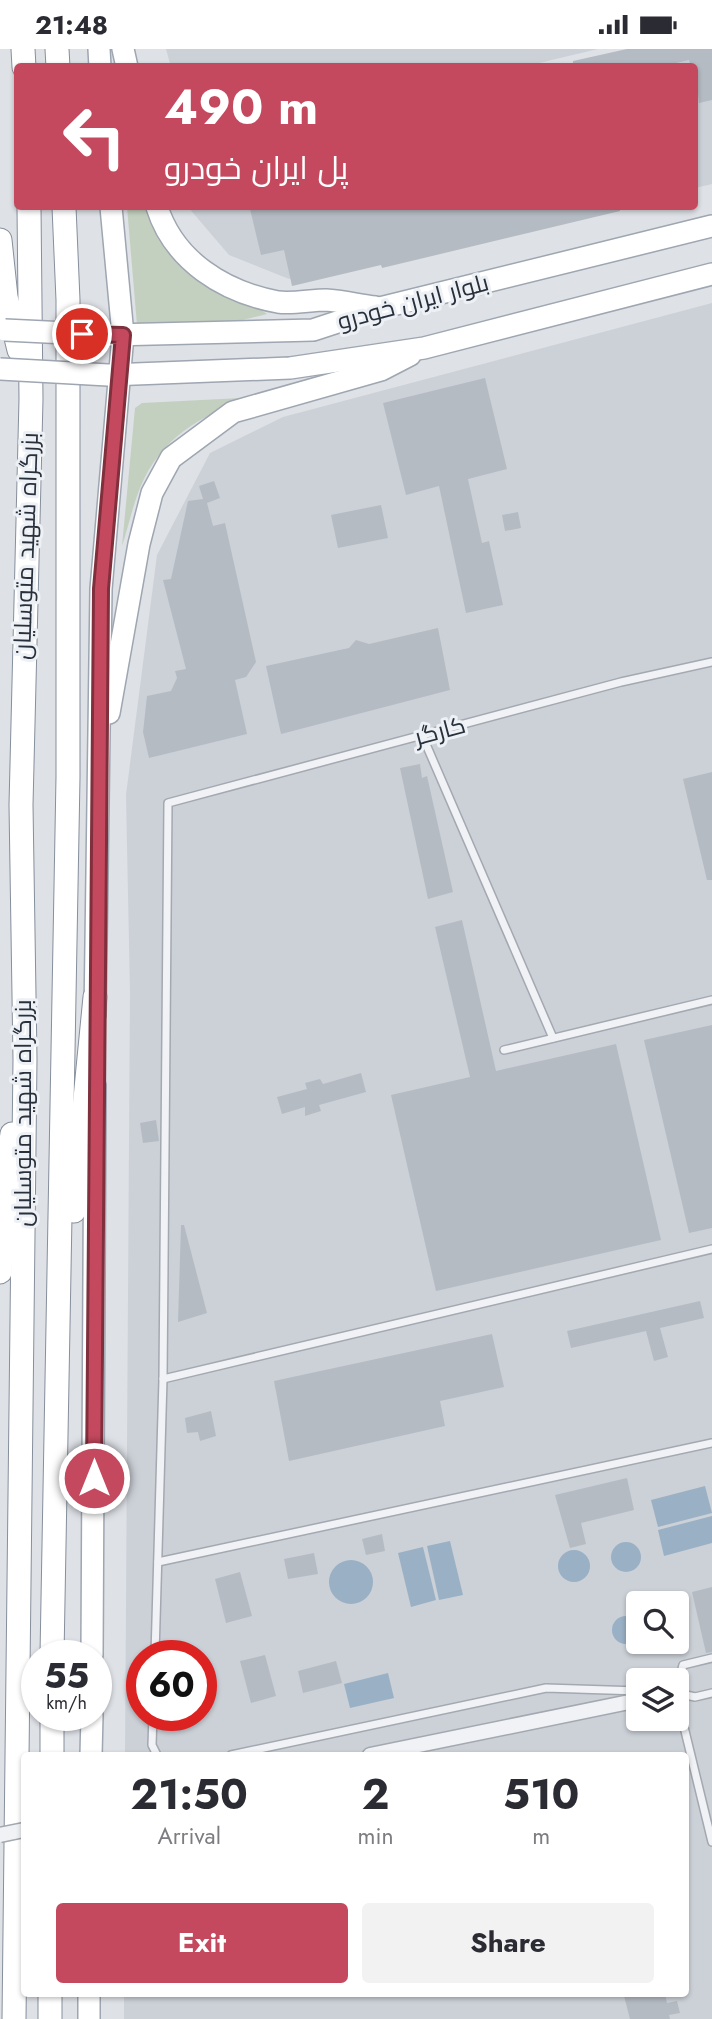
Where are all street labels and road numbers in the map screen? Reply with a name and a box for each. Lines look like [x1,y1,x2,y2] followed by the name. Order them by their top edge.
[333,264,493,339] street label: بلوار ایران خودرو
[4,432,47,660] street label: بزرگراه شهید متوسلیان
[408,707,469,755] street label: کارگر
[5,999,40,1227] street label: بزرگراه شهید متوسلیان

